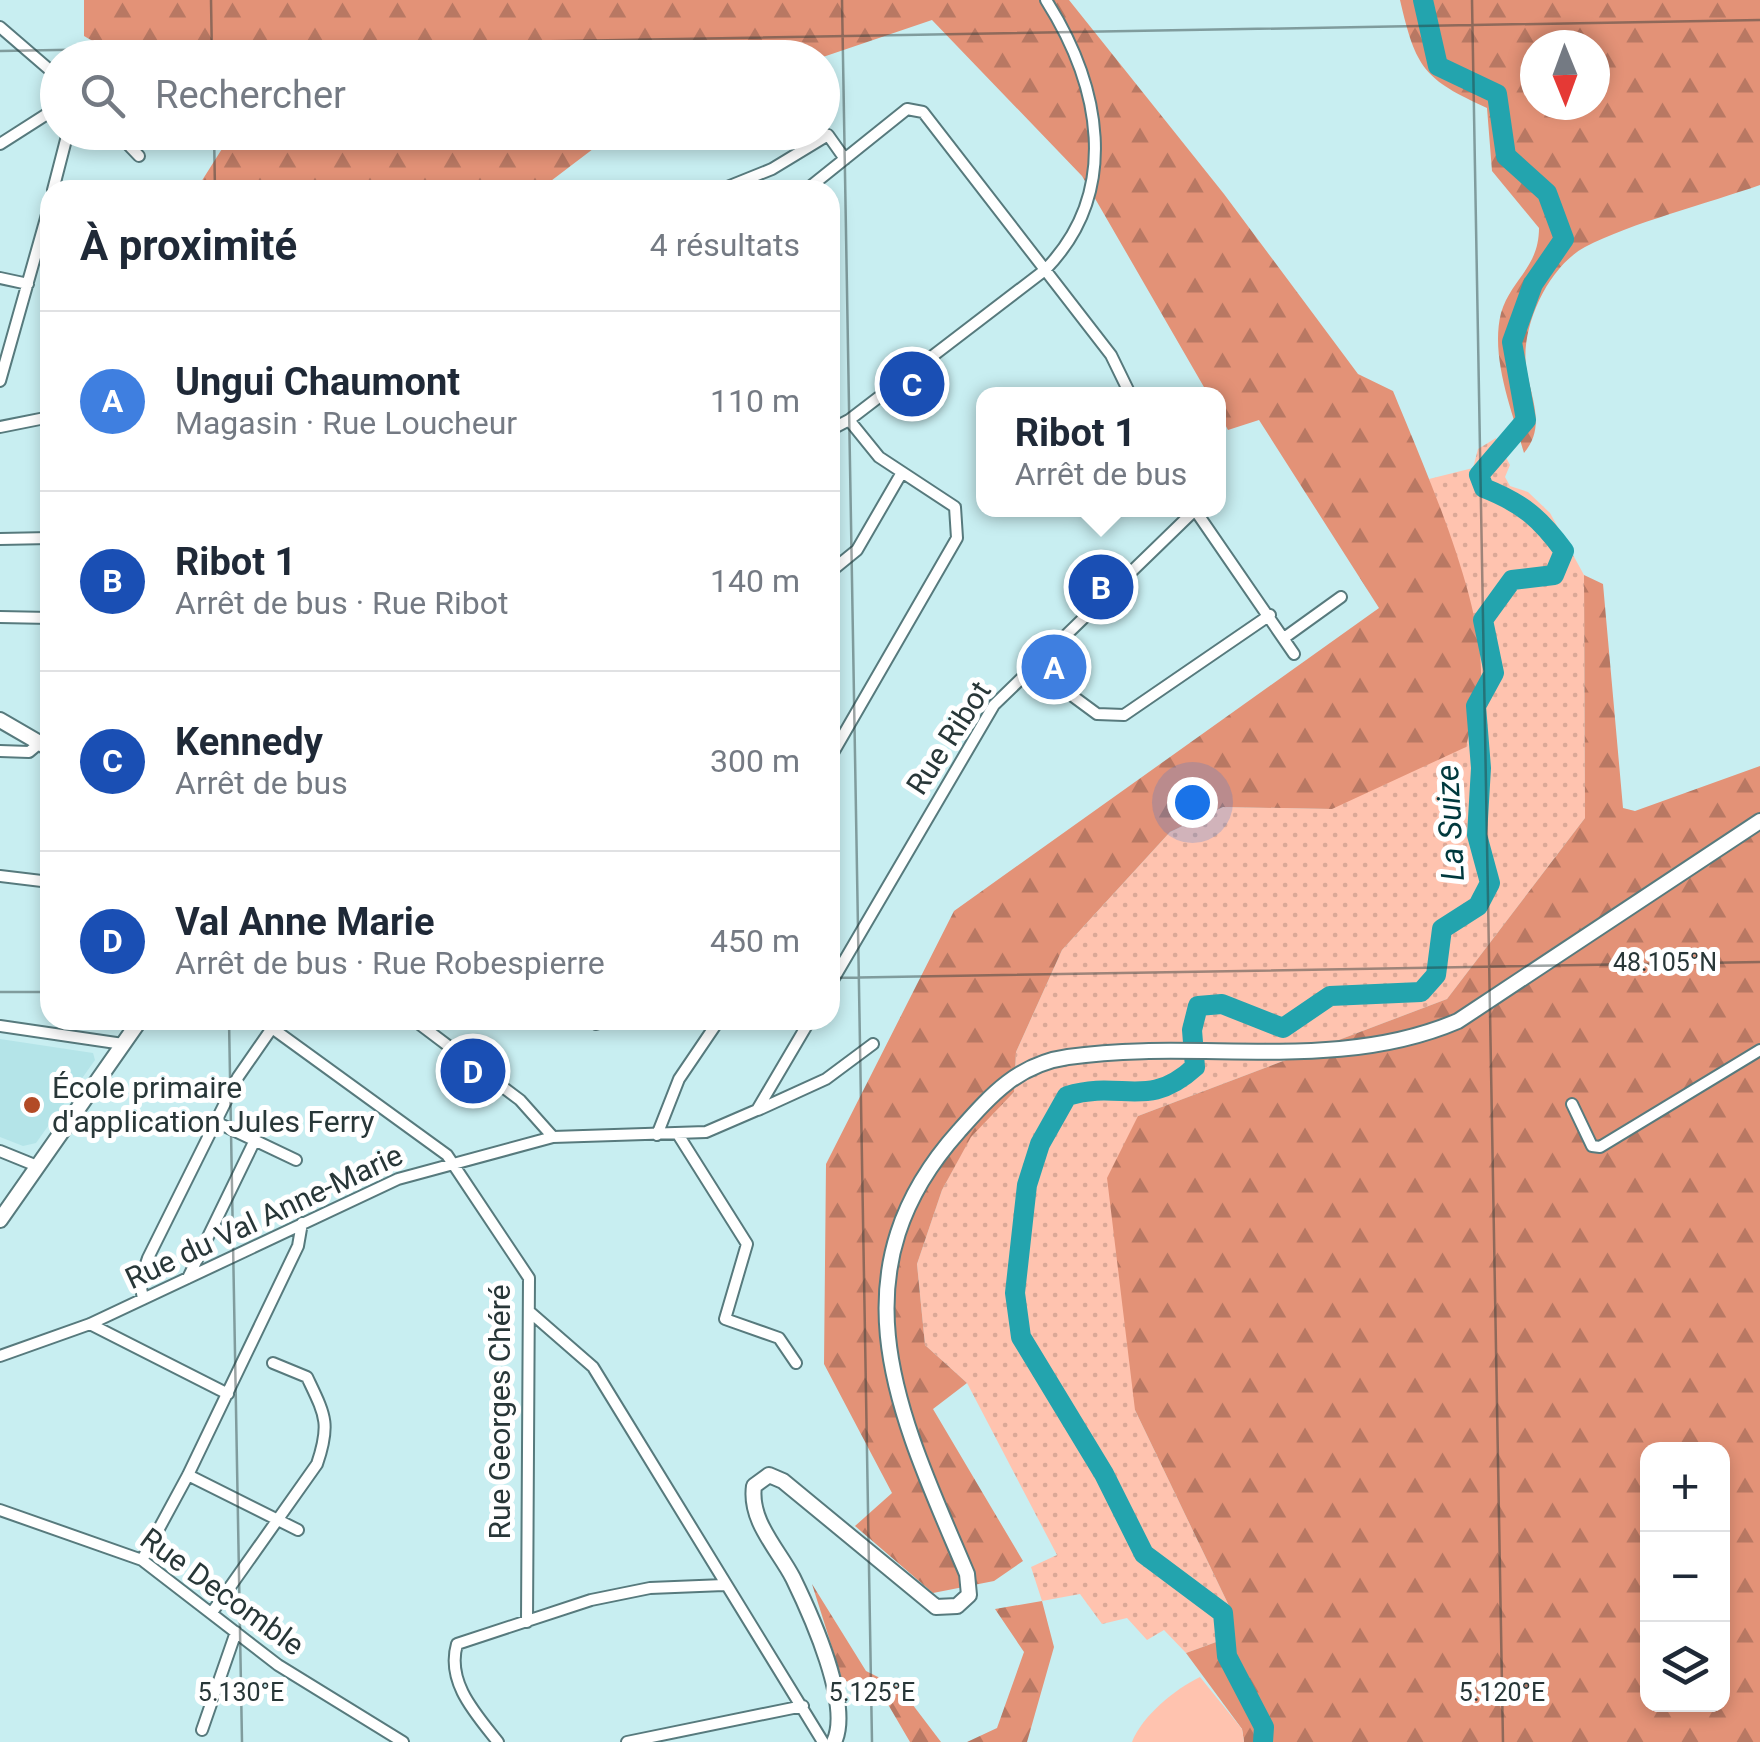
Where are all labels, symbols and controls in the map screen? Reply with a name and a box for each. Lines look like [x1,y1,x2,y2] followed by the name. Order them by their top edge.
[1520,30,1610,120] north arrow
[40,40,840,150] search box
[75,68,130,123] icon: search
[155,73,346,117] text: Rechercher
[80,221,297,270] text: À proximité
[650,226,800,264] text: 4 résultats
[880,346,944,422] pin: C
[175,360,460,404] text: Ungui Chaumont
[102,382,123,420] text: A
[710,382,800,420] text: 110 m
[976,387,1226,517] popup
[175,404,517,442] text: Magasin · Rue Loucheur
[1015,411,1136,455] text: Ribot 1
[1015,455,1187,493] text: Arrêt de bus
[175,540,296,584] text: Ribot 1
[1068,550,1134,624] pin: B
[102,562,123,600] text: B
[710,562,800,600] text: 140 m
[175,584,508,622] text: Arrêt de bus · Rue Ribot
[1022,630,1086,704] pin: A
[899,675,998,801] street label: Rue Ribot
[175,720,323,764] text: Kennedy
[102,742,123,780] text: C
[710,742,800,780] text: 300 m
[175,764,348,802] text: Arrêt de bus
[1428,764,1472,882] water label: La Suize
[1167,777,1218,828] your location
[175,900,434,944] text: Val Anne Marie
[102,922,123,960] text: D
[710,922,800,960] text: 450 m
[175,944,605,982] text: Arrêt de bus · Rue Robespierre
[1613,948,1717,977] text: 48.105°N
[440,1034,506,1108] pin: D
[52,1070,374,1139] place label: École primaire d'application Jules Ferry
[21,1094,43,1116] marker: École primaire d'application Jules Ferry
[120,1137,408,1296] street label: Rue du Val Anne-Marie
[482,1284,517,1540] street label: Rue Georges Chéré
[1640,1442,1730,1712] map controls
[1640,1442,1730,1532] button: +
[134,1521,311,1663] street label: Rue Decomble
[1640,1532,1730,1622] button: −
[1640,1622,1730,1712] button: layers
[198,1678,284,1707] text: 5.130°E
[829,1678,915,1707] text: 5.125°E
[1459,1678,1545,1707] text: 5.120°E

